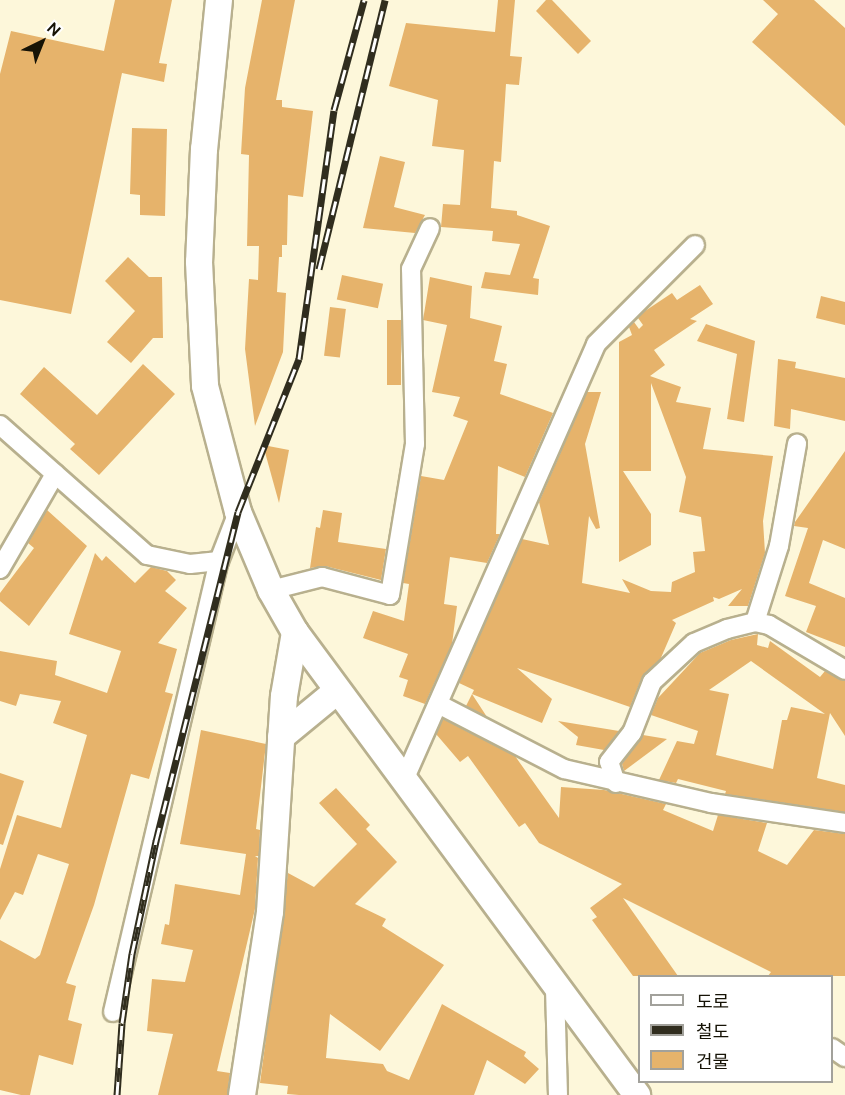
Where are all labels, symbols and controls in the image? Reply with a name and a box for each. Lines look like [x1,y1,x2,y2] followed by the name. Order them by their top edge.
[12,12,72,72] north arrow
[44,18,65,39] text: N
[638,975,833,1083] legend
[696,991,729,1011] text: 도로
[696,1021,729,1041] text: 철도
[696,1051,729,1071] text: 건물

